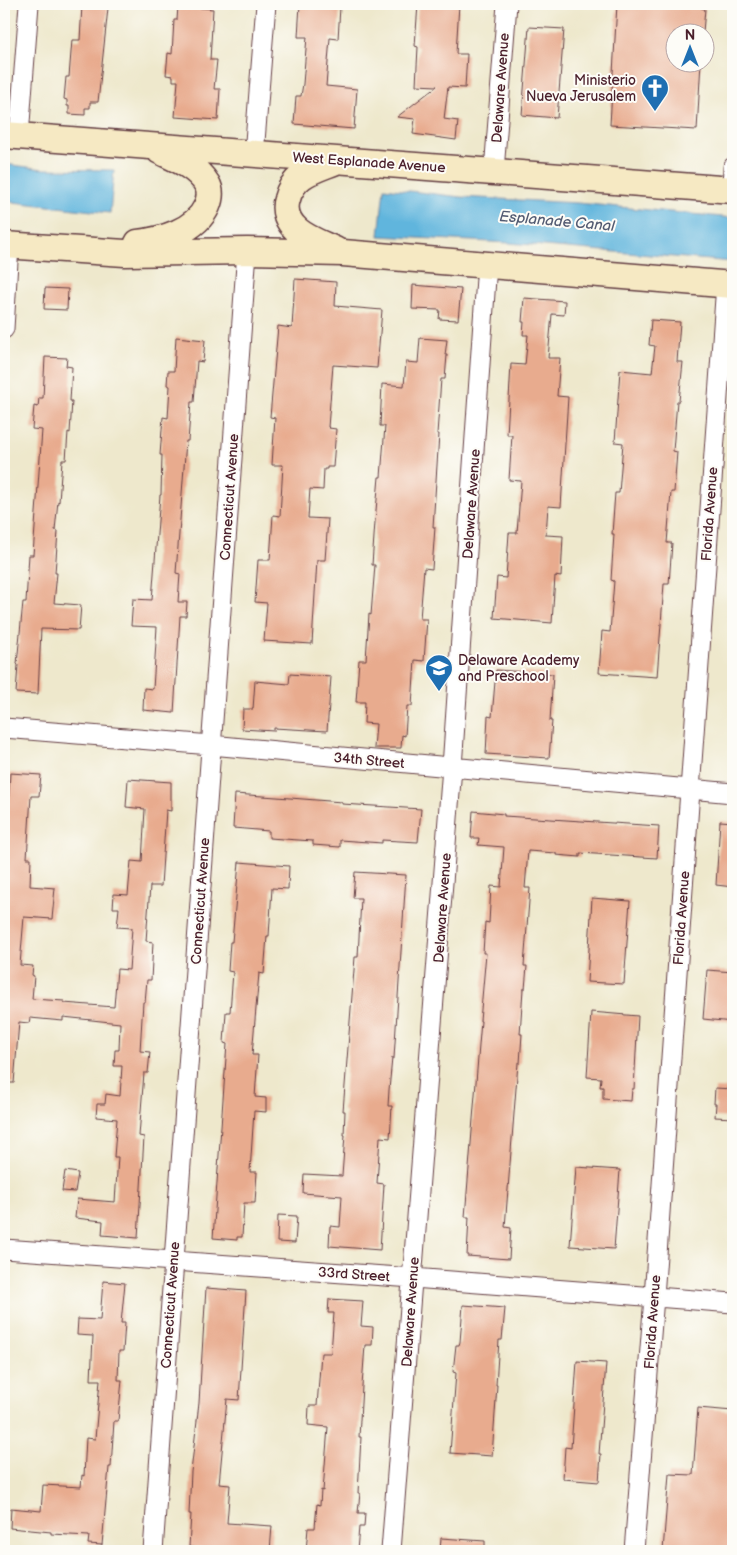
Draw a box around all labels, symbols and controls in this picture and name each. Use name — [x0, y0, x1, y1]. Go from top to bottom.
north arrow — [664, 22, 714, 72]
text: N — [685, 27, 695, 44]
street label: Delaware Avenue — [488, 32, 513, 144]
place label: Ministerio Nueva Jerusalem — [526, 72, 636, 105]
church icon: Ministerio Nueva Jerusalem — [640, 73, 670, 112]
street label: West Esplanade Avenue — [292, 149, 446, 176]
water label: Esplanade Canal — [498, 207, 616, 236]
street label: Connecticut Avenue — [217, 433, 242, 561]
street label: Delaware Avenue — [459, 448, 484, 560]
street label: Florida Avenue — [698, 466, 721, 562]
place label: Delaware Academy and Preschool — [458, 652, 580, 685]
school or university icon: Delaware Academy and Preschool — [424, 653, 454, 692]
street label: 34th Street — [333, 749, 406, 772]
street label: Connecticut Avenue — [188, 837, 213, 965]
street label: Delaware Avenue — [430, 852, 455, 964]
street label: Florida Avenue — [670, 870, 693, 966]
street label: Connecticut Avenue — [158, 1241, 183, 1369]
street label: Delaware Avenue — [398, 1256, 423, 1368]
street label: 33rd Street — [317, 1264, 391, 1286]
street label: Florida Avenue — [641, 1274, 664, 1370]

